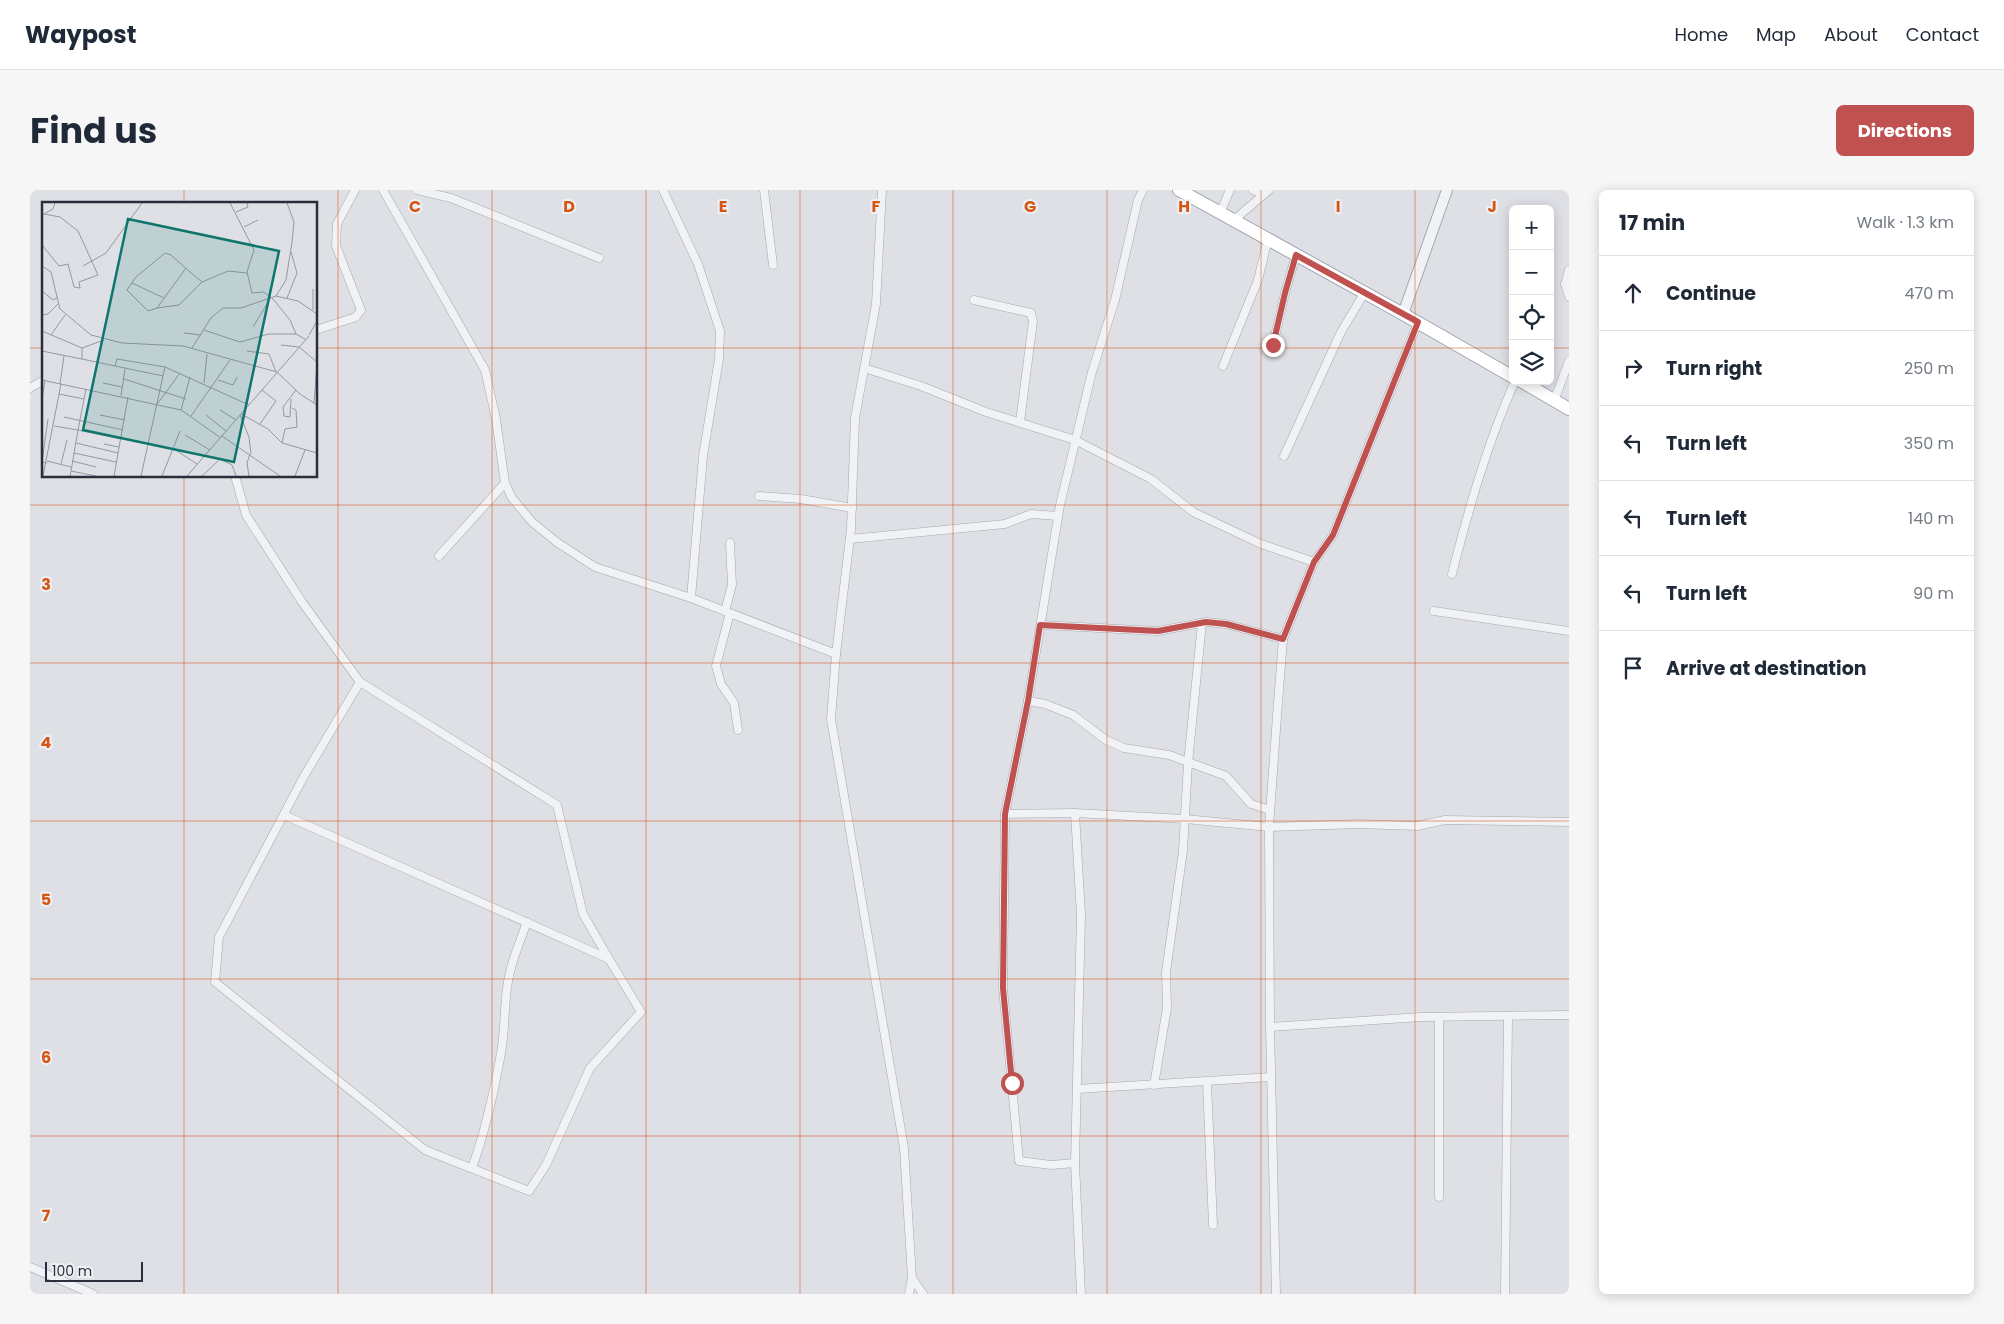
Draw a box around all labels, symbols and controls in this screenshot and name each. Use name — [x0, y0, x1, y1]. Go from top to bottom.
text: Waypost — [25, 18, 136, 51]
text: Home — [1674, 22, 1728, 47]
text: Map — [1756, 22, 1796, 47]
text: About — [1824, 22, 1878, 47]
text: Contact — [1906, 22, 1979, 47]
button: Directions — [1836, 105, 1974, 156]
text: Find us — [30, 106, 157, 155]
text: C — [409, 195, 421, 218]
text: D — [563, 195, 575, 218]
text: E — [719, 195, 727, 218]
text: F — [872, 195, 881, 218]
text: G — [1024, 195, 1036, 218]
text: H — [1178, 195, 1190, 218]
text: I — [1336, 195, 1340, 218]
text: J — [1487, 195, 1497, 218]
inset map — [42, 202, 318, 478]
map controls — [1509, 205, 1554, 385]
button: + — [1509, 205, 1554, 250]
text: 17 min — [1619, 208, 1685, 237]
text: Walk · 1.3 km — [1857, 211, 1954, 234]
button: − — [1509, 250, 1554, 295]
icon: ahead — [1619, 279, 1647, 307]
text: Continue — [1666, 280, 1756, 307]
text: 470 m — [1904, 282, 1954, 305]
button: locate — [1509, 295, 1554, 340]
route end — [1262, 334, 1285, 357]
button: layers — [1509, 340, 1554, 385]
icon: right — [1619, 354, 1647, 382]
text: Turn right — [1666, 355, 1762, 382]
text: 250 m — [1904, 357, 1954, 380]
icon: left — [1619, 429, 1647, 457]
text: Turn left — [1666, 430, 1747, 457]
text: 350 m — [1904, 432, 1954, 455]
icon: left — [1619, 504, 1647, 532]
text: Turn left — [1666, 505, 1747, 532]
text: 140 m — [1908, 507, 1954, 530]
text: 3 — [41, 573, 51, 596]
icon: left — [1619, 579, 1647, 607]
text: Turn left — [1666, 580, 1747, 607]
text: 90 m — [1913, 582, 1954, 605]
icon: arrive — [1619, 654, 1647, 682]
text: Arrive at destination — [1666, 655, 1867, 682]
text: 4 — [41, 731, 52, 754]
text: 5 — [41, 888, 51, 911]
text: 6 — [41, 1046, 51, 1069]
route start — [1001, 1072, 1024, 1095]
text: 7 — [42, 1204, 51, 1227]
scale bar — [45, 1259, 142, 1282]
text: 100 m — [52, 1261, 92, 1281]

